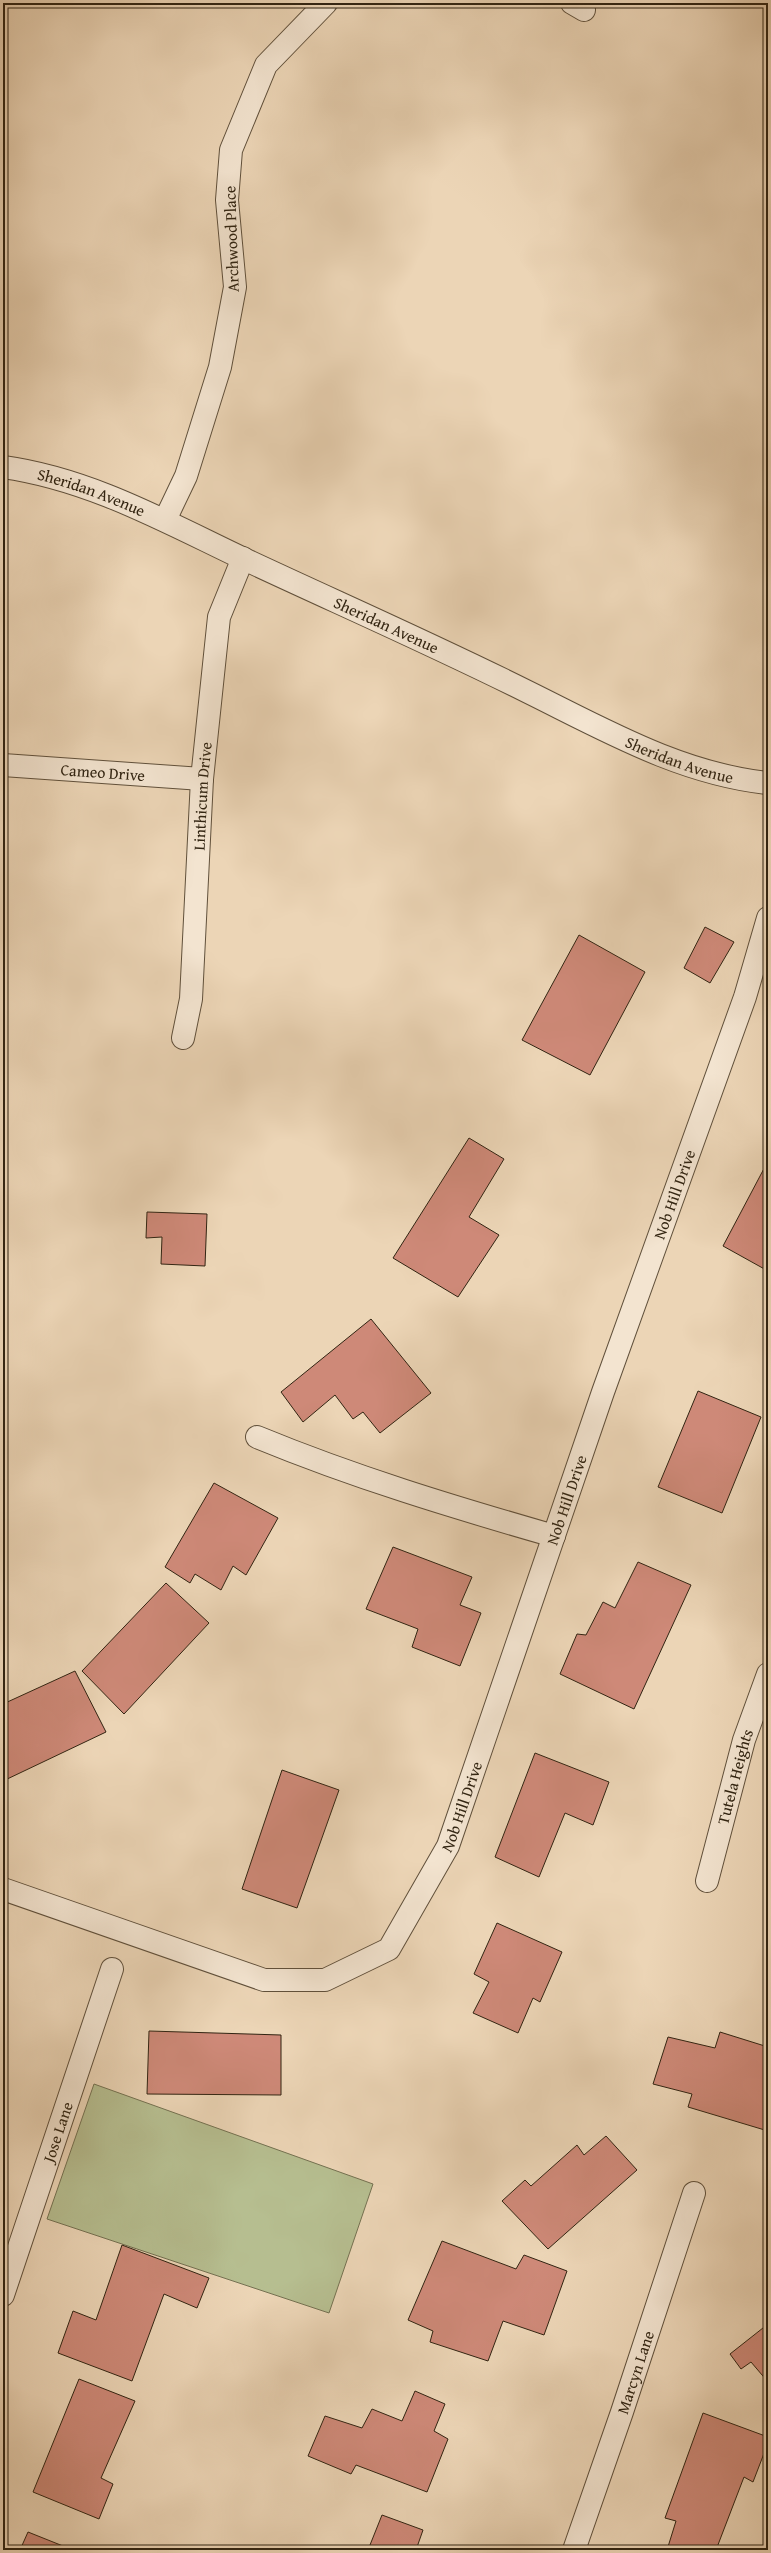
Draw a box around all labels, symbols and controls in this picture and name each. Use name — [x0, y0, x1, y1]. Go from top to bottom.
street label: Archwood Place — [217, 185, 245, 293]
street label: Sheridan Avenue — [35, 462, 149, 522]
street label: Sheridan Avenue — [330, 590, 443, 659]
street label: Sheridan Avenue — [621, 730, 736, 789]
street label: Linthicum Drive — [186, 741, 218, 851]
street label: Cameo Drive — [60, 757, 146, 787]
street label: Nob Hill Drive — [647, 1146, 701, 1243]
street label: Nob Hill Drive — [540, 1451, 593, 1548]
street label: Tutela Heights — [710, 1725, 759, 1827]
street label: Nob Hill Drive — [435, 1758, 488, 1857]
street label: Jose Lane — [36, 2098, 79, 2167]
street label: Marcyn Lane — [610, 2327, 660, 2417]

